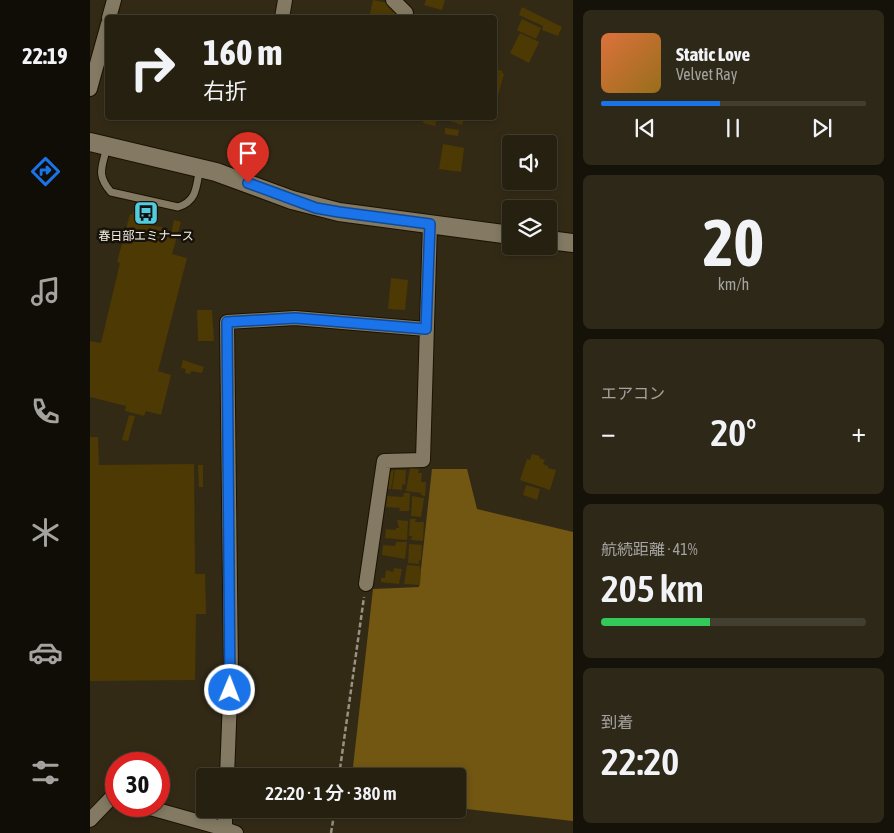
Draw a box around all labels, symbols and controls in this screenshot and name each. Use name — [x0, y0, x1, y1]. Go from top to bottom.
text: 160 m — [203, 32, 282, 72]
icon: right — [120, 35, 185, 100]
text: 22:19 — [22, 43, 68, 69]
text: Static Love — [676, 43, 750, 65]
text: Velvet Ray — [676, 65, 737, 83]
text: 右折 — [203, 78, 247, 104]
icon: previous — [631, 114, 659, 142]
icon: pause — [719, 114, 747, 142]
icon: next — [808, 114, 836, 142]
pin — [227, 132, 269, 183]
map controls — [502, 135, 557, 255]
button: sound — [502, 135, 557, 190]
icon: arrive — [234, 139, 262, 167]
icon: directions — [28, 154, 63, 189]
bus stop icon: 春日部エミナース — [133, 200, 159, 226]
button: layers — [502, 200, 557, 255]
text: 20 — [703, 205, 764, 280]
place label: 春日部エミナース — [98, 229, 194, 243]
icon: music — [28, 274, 63, 309]
text: km/h — [718, 275, 749, 293]
text: エアコン — [601, 384, 665, 402]
icon: phone — [28, 394, 63, 429]
text: 20° — [710, 411, 757, 454]
text: − — [601, 416, 616, 448]
text: + — [851, 416, 866, 448]
icon: climate — [28, 515, 63, 550]
text: 航続距離 · 41% — [601, 540, 698, 558]
text: 205 km — [601, 567, 704, 610]
icon: car — [28, 635, 63, 670]
position arrow — [203, 663, 255, 715]
text: 到着 — [601, 713, 633, 731]
text: 22:20 — [601, 740, 679, 783]
speed limit sign: 30 — [105, 752, 170, 817]
icon: filters — [28, 755, 63, 790]
text: 22:20 · 1 分 · 380 m — [265, 782, 397, 804]

